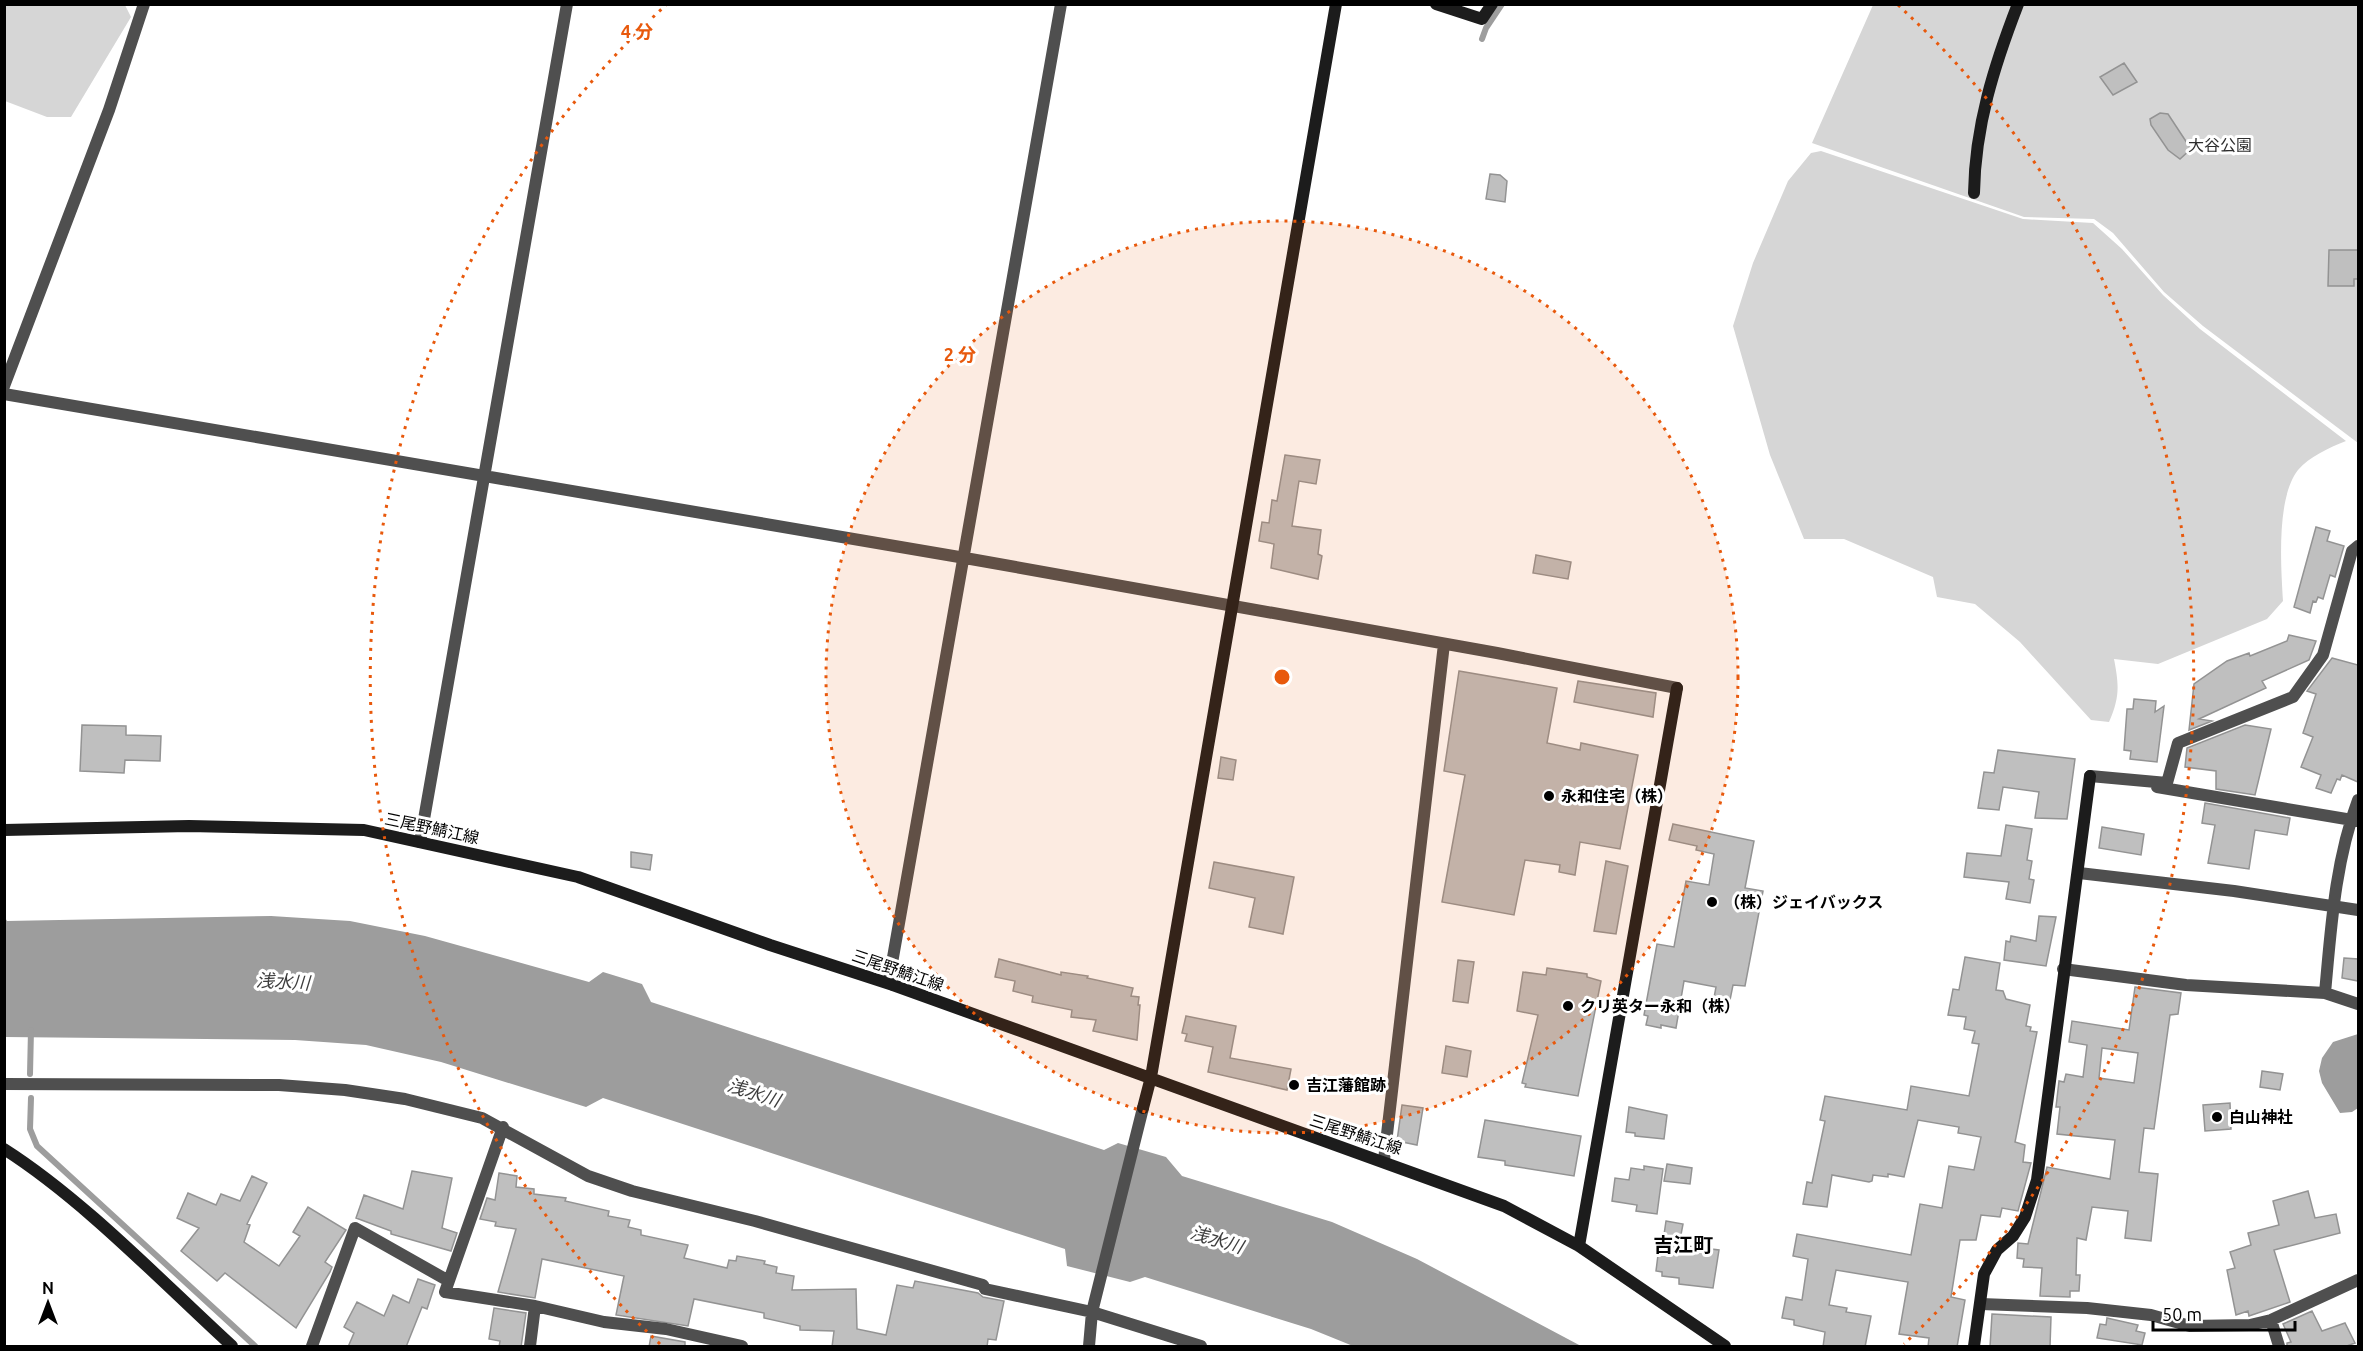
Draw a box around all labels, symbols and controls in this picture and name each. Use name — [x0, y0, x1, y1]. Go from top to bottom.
text: 4 分 — [621, 21, 653, 41]
park label: 大谷公園 — [2188, 136, 2252, 154]
text: 2 分 — [944, 344, 976, 364]
centre of rings — [1272, 667, 1292, 687]
place label: 永和住宅（株） — [1561, 787, 1673, 805]
marker: 永和住宅（株） — [1542, 789, 1556, 803]
street label: 三尾野鯖江線 — [383, 809, 481, 847]
place label: （株）ジェイバックス — [1724, 893, 1883, 911]
marker: （株）ジェイバックス — [1705, 895, 1719, 909]
street label: 三尾野鯖江線 — [850, 946, 946, 994]
water label: 浅水川 — [256, 970, 312, 993]
place label: クリ英ター永和（株） — [1580, 997, 1740, 1015]
marker: クリ英ター永和（株） — [1561, 999, 1575, 1013]
water label: 浅水川 — [725, 1074, 785, 1110]
place label: 吉江藩館跡 — [1306, 1076, 1386, 1094]
marker: 吉江藩館跡 — [1287, 1078, 1301, 1092]
place label: 白山神社 — [2229, 1108, 2293, 1126]
marker: 白山神社 — [2210, 1110, 2224, 1124]
street label: 三尾野鯖江線 — [1308, 1111, 1404, 1157]
water label: 浅水川 — [1188, 1222, 1248, 1257]
district label: 吉江町 — [1653, 1233, 1713, 1256]
north arrow — [18, 1273, 78, 1333]
text: N — [42, 1279, 54, 1297]
scale bar — [2153, 1294, 2296, 1332]
text: 50 m — [2162, 1304, 2202, 1324]

